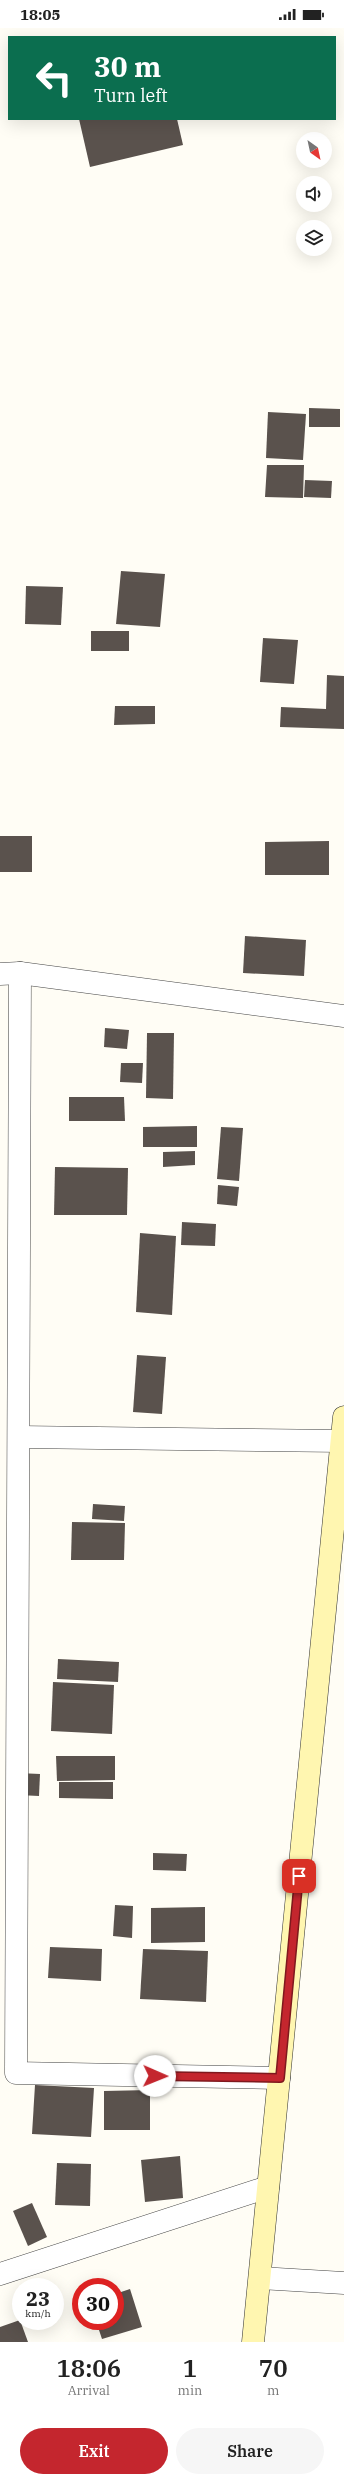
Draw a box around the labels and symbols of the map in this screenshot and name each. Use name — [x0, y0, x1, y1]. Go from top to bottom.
north arrow — [296, 132, 332, 168]
pin — [282, 1859, 316, 1893]
position arrow — [134, 2055, 176, 2097]
speed limit sign: 30 — [72, 2278, 124, 2330]

